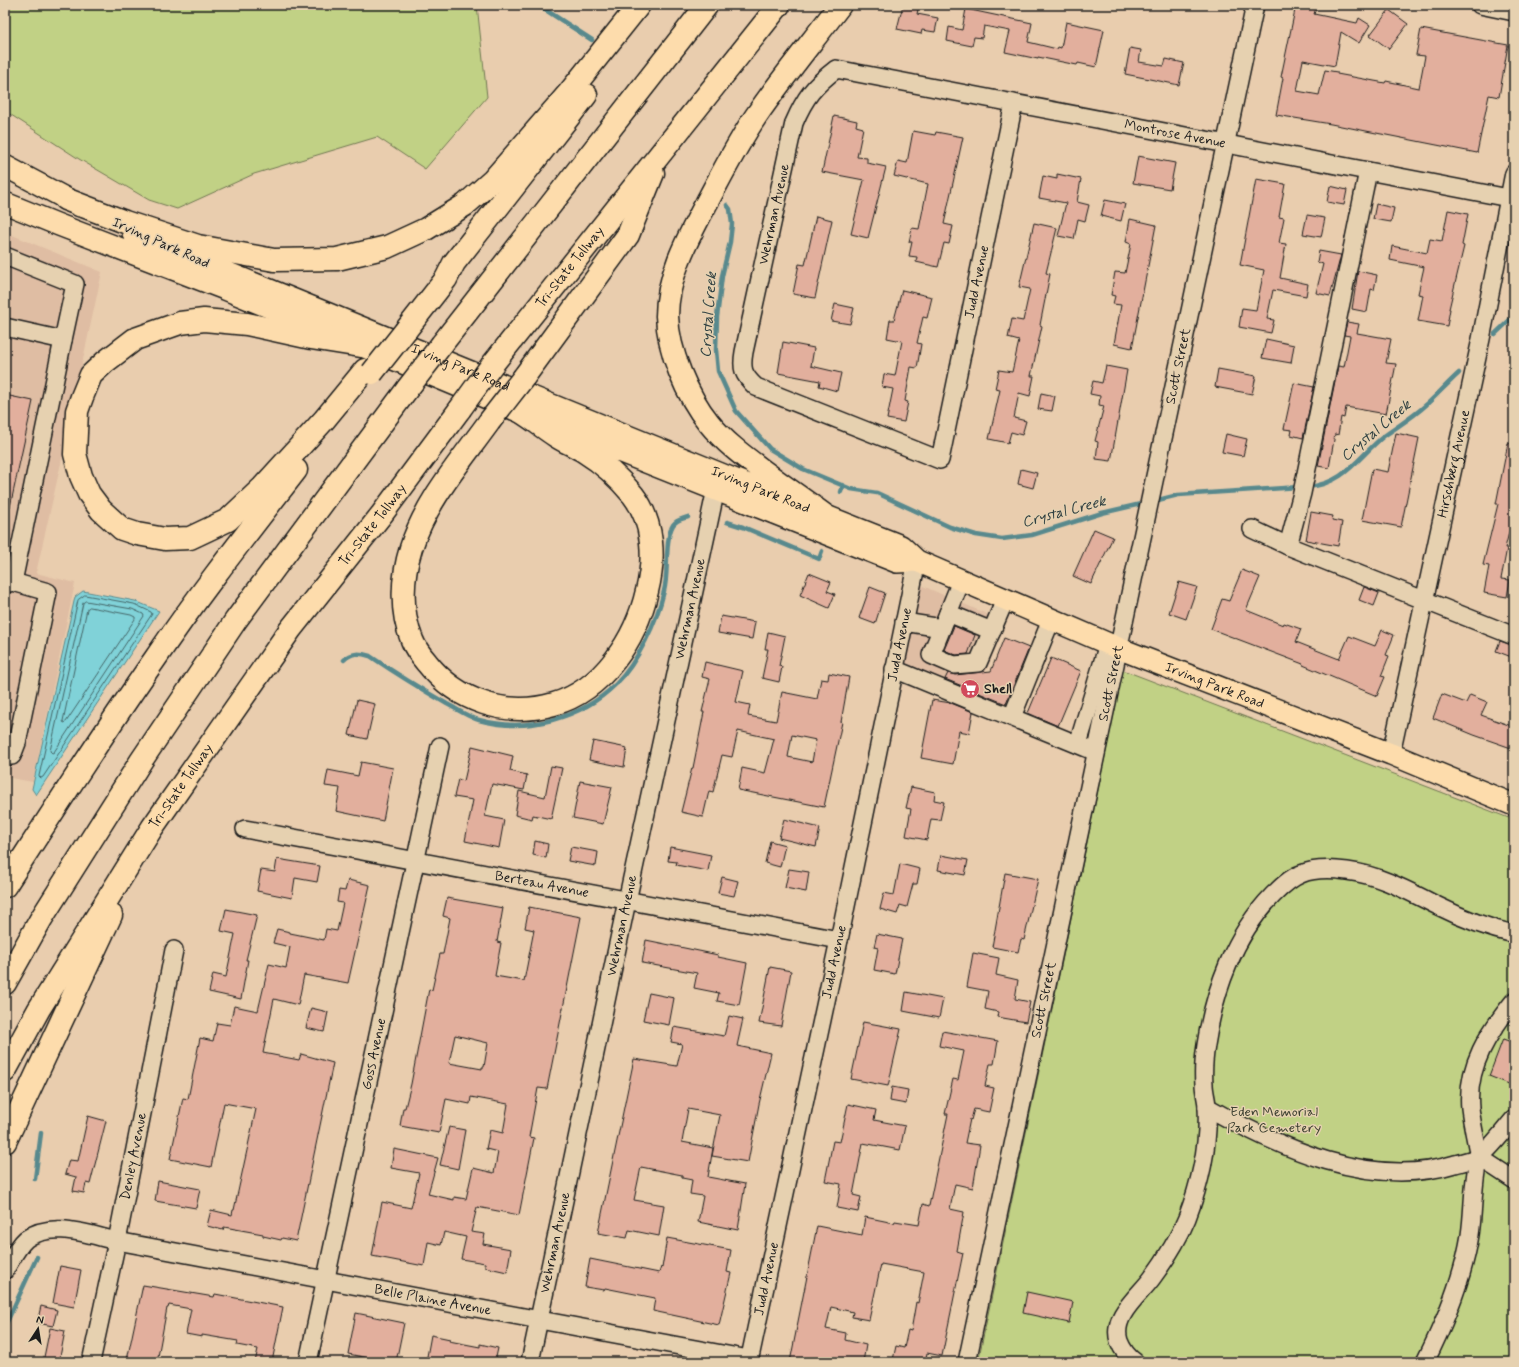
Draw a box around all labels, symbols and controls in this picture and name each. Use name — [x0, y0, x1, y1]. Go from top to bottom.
street label: Montrose Avenue — [1123, 115, 1227, 153]
street label: Wehrman Avenue — [754, 162, 794, 266]
street label: Irving Park Road — [109, 213, 213, 273]
street label: Tri-State Tollway — [532, 223, 608, 312]
street label: Judd Avenue — [960, 244, 994, 320]
water label: Crystal Creek — [696, 270, 722, 359]
street label: Scott Street — [1161, 326, 1195, 406]
street label: Irving Park Road — [408, 340, 512, 396]
water label: Crystal Creek — [1337, 395, 1416, 466]
street label: Hirschberg Avenue — [1433, 408, 1474, 520]
street label: Irving Park Road — [708, 462, 813, 518]
street label: Tri-State Tollway — [335, 480, 410, 570]
water label: Crystal Creek — [1020, 491, 1109, 533]
street label: Wehrman Avenue — [670, 556, 710, 661]
street label: Judd Avenue — [883, 606, 916, 683]
street label: Scott Street — [1094, 643, 1128, 723]
street label: Irving Park Road — [1162, 658, 1267, 713]
supermarket icon: Shell — [959, 678, 981, 700]
place label: Shell — [984, 680, 1012, 698]
street label: Tri-State Tollway — [145, 740, 217, 832]
street label: Berteau Avenue — [493, 867, 590, 902]
street label: Wehrman Avenue — [602, 873, 641, 978]
street label: Judd Avenue — [818, 924, 851, 1000]
street label: Scott Street — [1027, 960, 1061, 1040]
street label: Goss Avenue — [358, 1016, 390, 1092]
park label: Eden Memorial Park Cemetery — [1227, 1103, 1321, 1137]
street label: Denley Avenue — [116, 1111, 151, 1202]
street label: Wehrman Avenue — [536, 1190, 575, 1295]
street label: Judd Avenue — [750, 1240, 783, 1317]
street label: Belle Plaine Avenue — [373, 1280, 493, 1320]
north arrow — [18, 1309, 58, 1349]
text: N — [35, 1313, 45, 1328]

